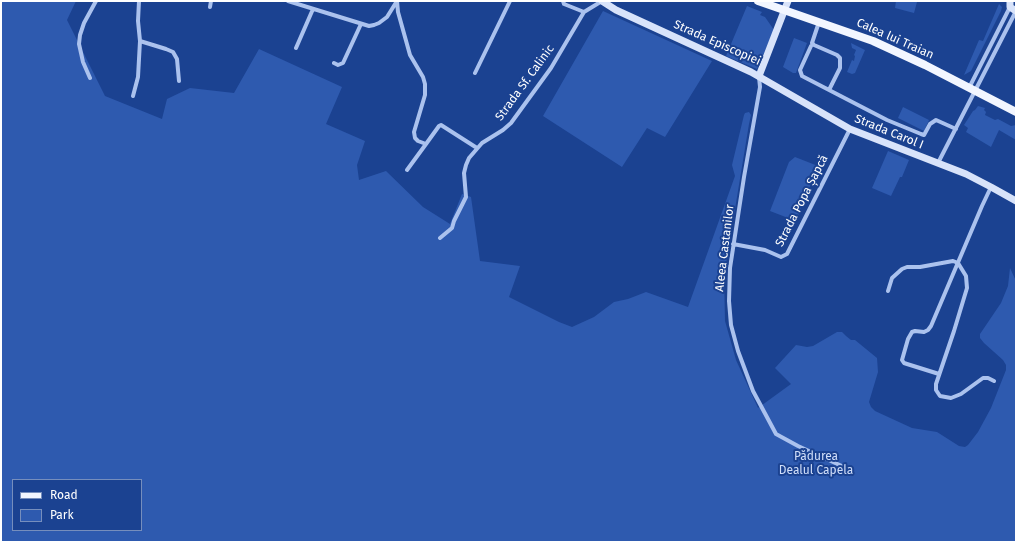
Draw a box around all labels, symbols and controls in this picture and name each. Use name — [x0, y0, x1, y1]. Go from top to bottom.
street label: Calea lui Traian — [854, 16, 936, 62]
street label: Strada Episcopiei — [671, 17, 763, 69]
street label: Strada Sf. Calinic — [493, 42, 557, 124]
street label: Strada Carol I — [852, 112, 926, 152]
street label: Strada Popa Șapcă — [773, 153, 831, 249]
street label: Aleea Castanilor — [712, 204, 738, 292]
park label: Pădurea Dealul Capela — [779, 450, 853, 478]
legend — [12, 479, 142, 531]
text: Road — [50, 488, 78, 502]
text: Park — [50, 508, 74, 522]

